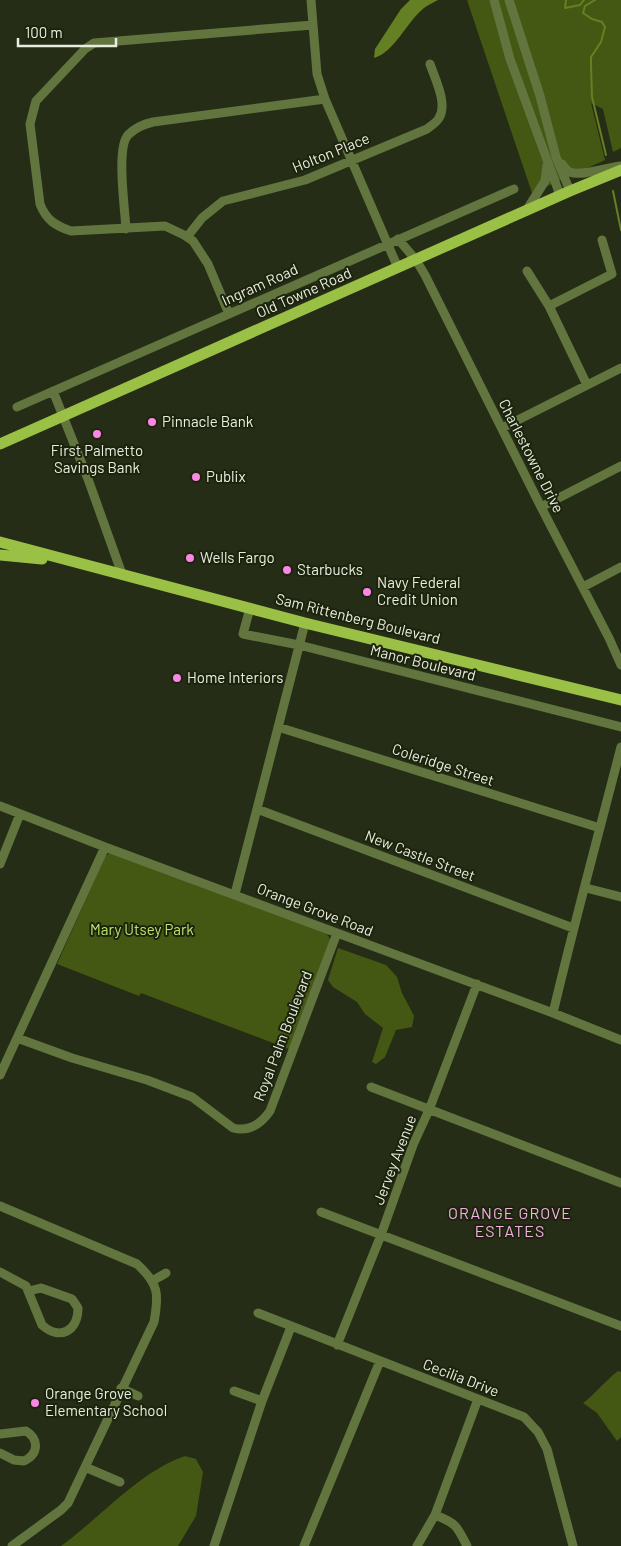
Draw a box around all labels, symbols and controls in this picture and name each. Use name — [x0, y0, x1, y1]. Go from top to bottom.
scale bar — [18, 15, 115, 47]
text: 100 m — [25, 23, 63, 41]
street label: Holton Place — [289, 128, 372, 176]
street label: Ingram Road — [219, 259, 301, 309]
street label: Old Towne Road — [253, 263, 354, 321]
street label: Charlestowne Drive — [495, 396, 568, 515]
place label: Pinnacle Bank — [162, 412, 254, 430]
marker: Pinnacle Bank — [146, 416, 158, 428]
marker: First Palmetto Savings Bank — [91, 428, 103, 440]
place label: First Palmetto Savings Bank — [51, 441, 143, 476]
place label: Publix — [206, 467, 246, 485]
marker: Publix — [190, 471, 202, 483]
place label: Wells Fargo — [200, 548, 275, 566]
marker: Wells Fargo — [184, 552, 196, 564]
place label: Starbucks — [297, 560, 363, 578]
marker: Starbucks — [281, 564, 293, 576]
place label: Navy Federal Credit Union — [377, 573, 460, 608]
marker: Navy Federal Credit Union — [361, 586, 373, 598]
street label: Sam Rittenberg Boulevard — [274, 589, 442, 647]
street label: Manor Boulevard — [369, 640, 478, 684]
place label: Home Interiors — [187, 668, 284, 686]
marker: Home Interiors — [171, 672, 183, 684]
street label: Coleridge Street — [390, 739, 497, 789]
street label: New Castle Street — [363, 826, 478, 884]
street label: Orange Grove Road — [255, 879, 376, 940]
park label: Mary Utsey Park — [90, 920, 194, 938]
street label: Royal Palm Boulevard — [249, 968, 315, 1103]
street label: Jervey Avenue — [369, 1112, 419, 1207]
district label: ORANGE GROVE ESTATES — [448, 1203, 572, 1240]
street label: Cecilia Drive — [421, 1354, 502, 1400]
place label: Orange Grove Elementary School — [45, 1384, 167, 1419]
marker: Orange Grove Elementary School — [29, 1397, 41, 1409]

